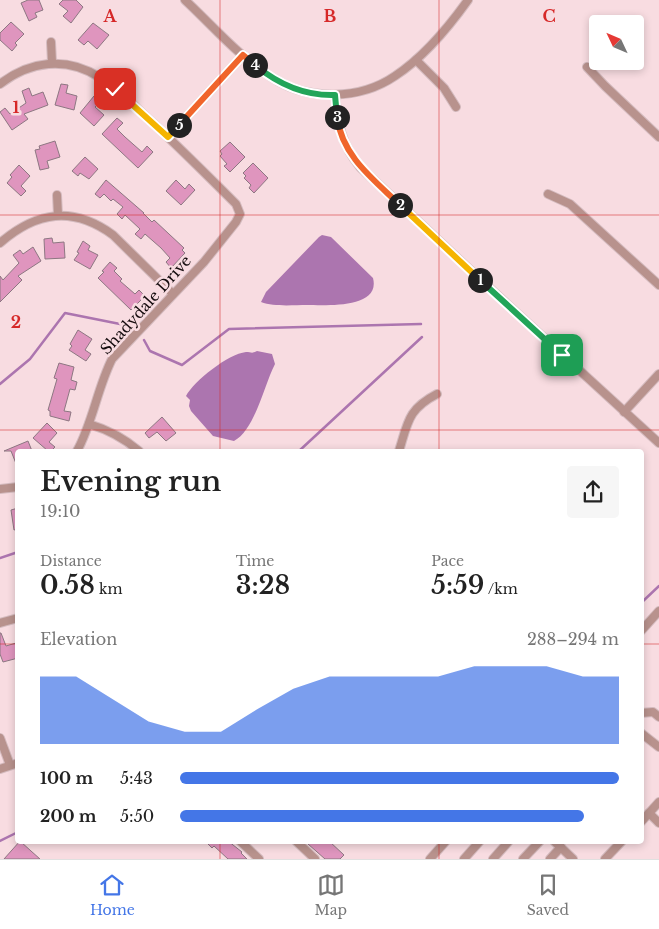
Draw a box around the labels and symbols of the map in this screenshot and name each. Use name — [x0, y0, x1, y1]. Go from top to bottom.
text: A — [103, 6, 118, 26]
text: B — [324, 6, 337, 26]
text: C — [542, 6, 556, 26]
north arrow — [589, 15, 644, 70]
pin: 4 — [242, 52, 268, 78]
pin — [94, 68, 136, 110]
text: 1 — [13, 97, 20, 117]
pin: 3 — [324, 104, 350, 130]
pin: 5 — [166, 112, 192, 138]
pin: 2 — [388, 192, 412, 218]
street label: Shadydale Drive — [96, 251, 195, 358]
pin: 1 — [468, 268, 492, 292]
text: 2 — [11, 312, 21, 332]
pin — [541, 334, 583, 376]

